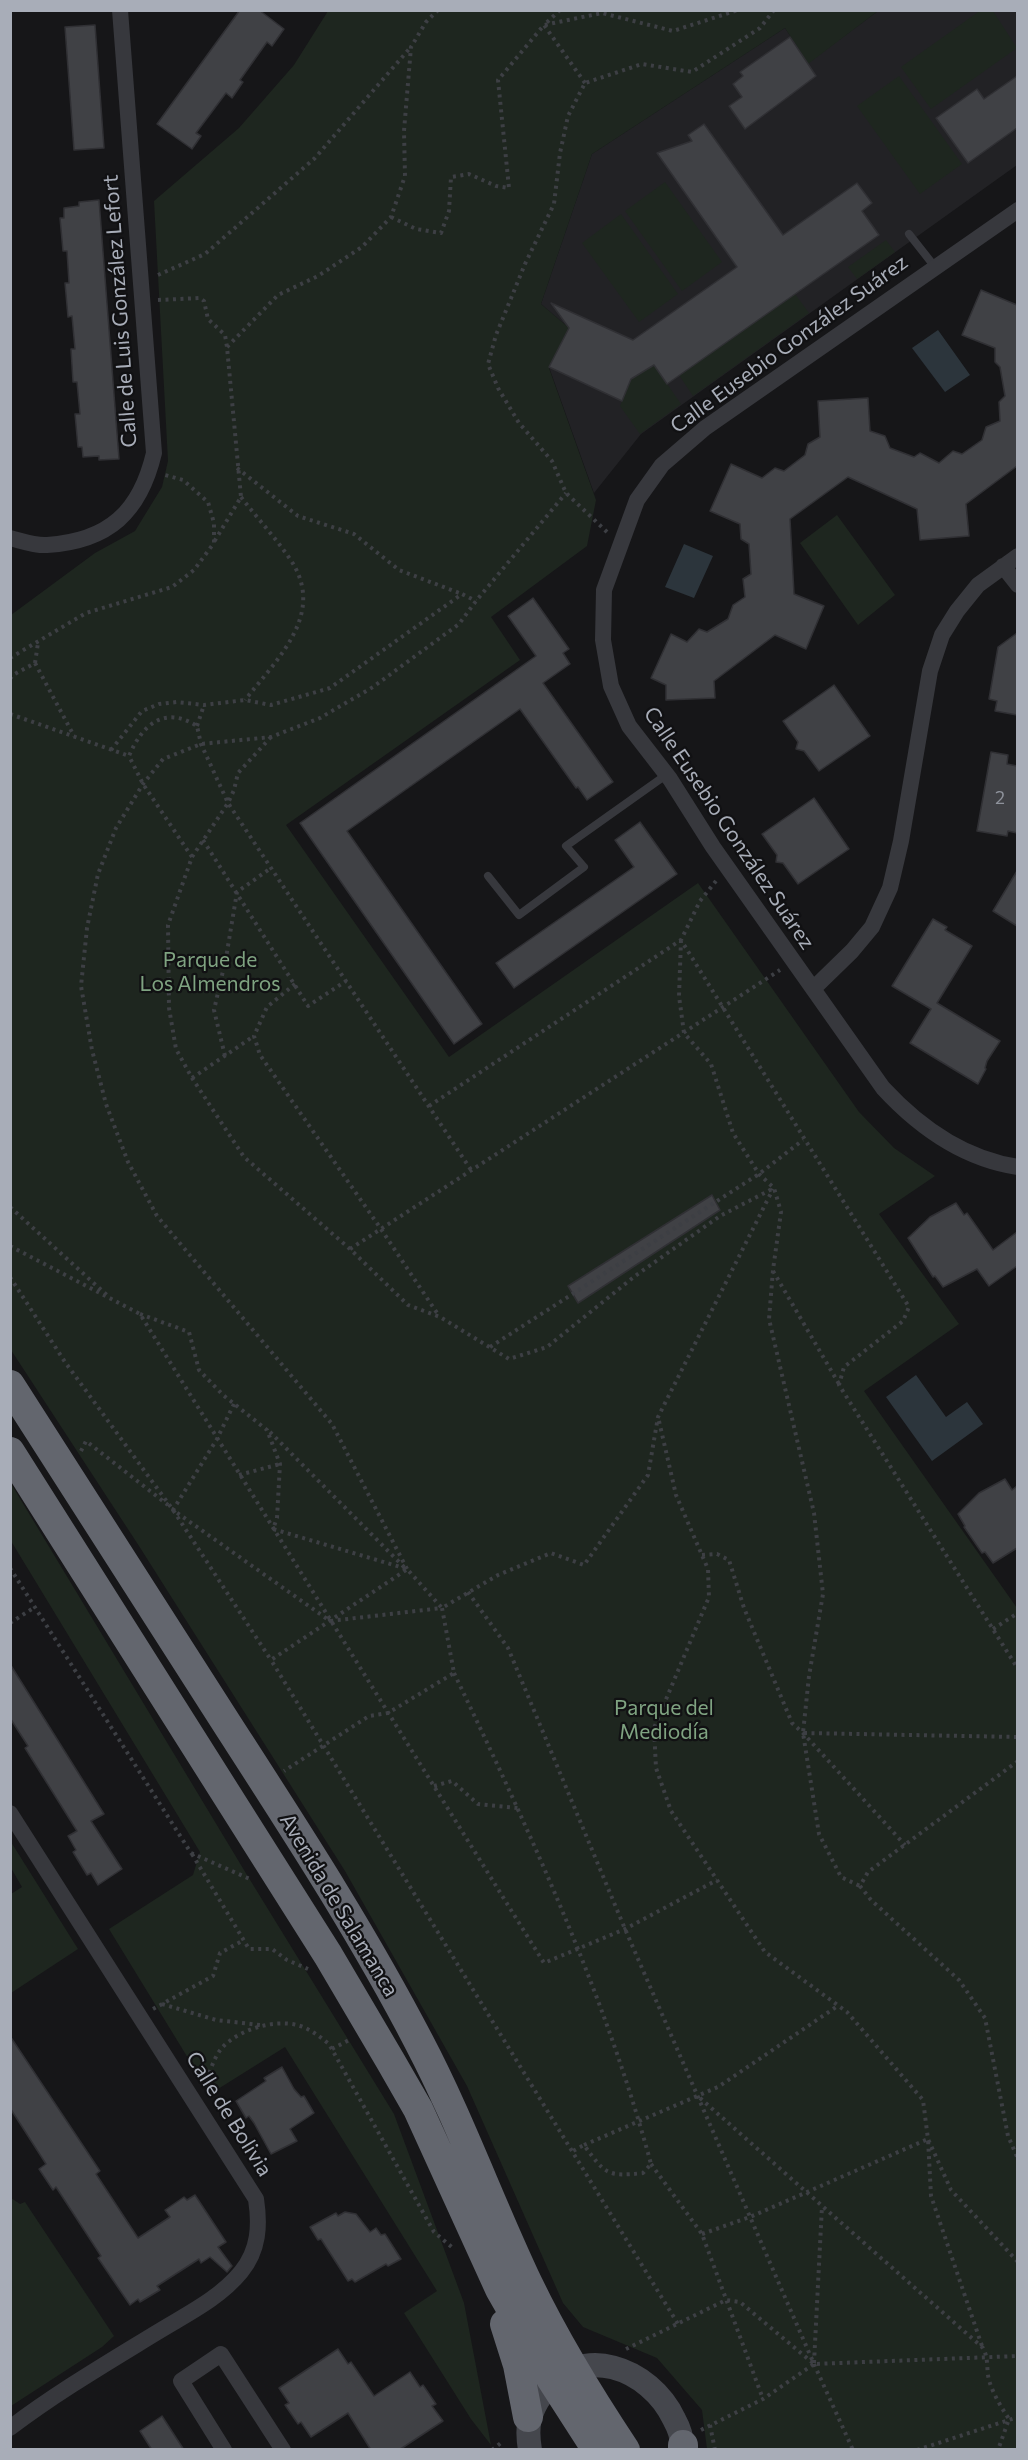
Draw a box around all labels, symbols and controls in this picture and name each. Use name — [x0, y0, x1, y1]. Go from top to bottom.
street label: Calle de Luis González Lefort — [98, 174, 142, 448]
street label: Calle Eusebio González Suárez — [666, 249, 912, 439]
street label: Calle Eusebio González Suárez — [638, 702, 820, 954]
house number: 2 — [995, 787, 1005, 809]
park label: Parque de Los Almendros — [139, 947, 281, 997]
park label: Parque del Mediodía — [614, 1695, 714, 1745]
street label: Avenida de Salamanca — [274, 1809, 404, 2001]
street label: Calle de Bolivia — [181, 2047, 277, 2181]

